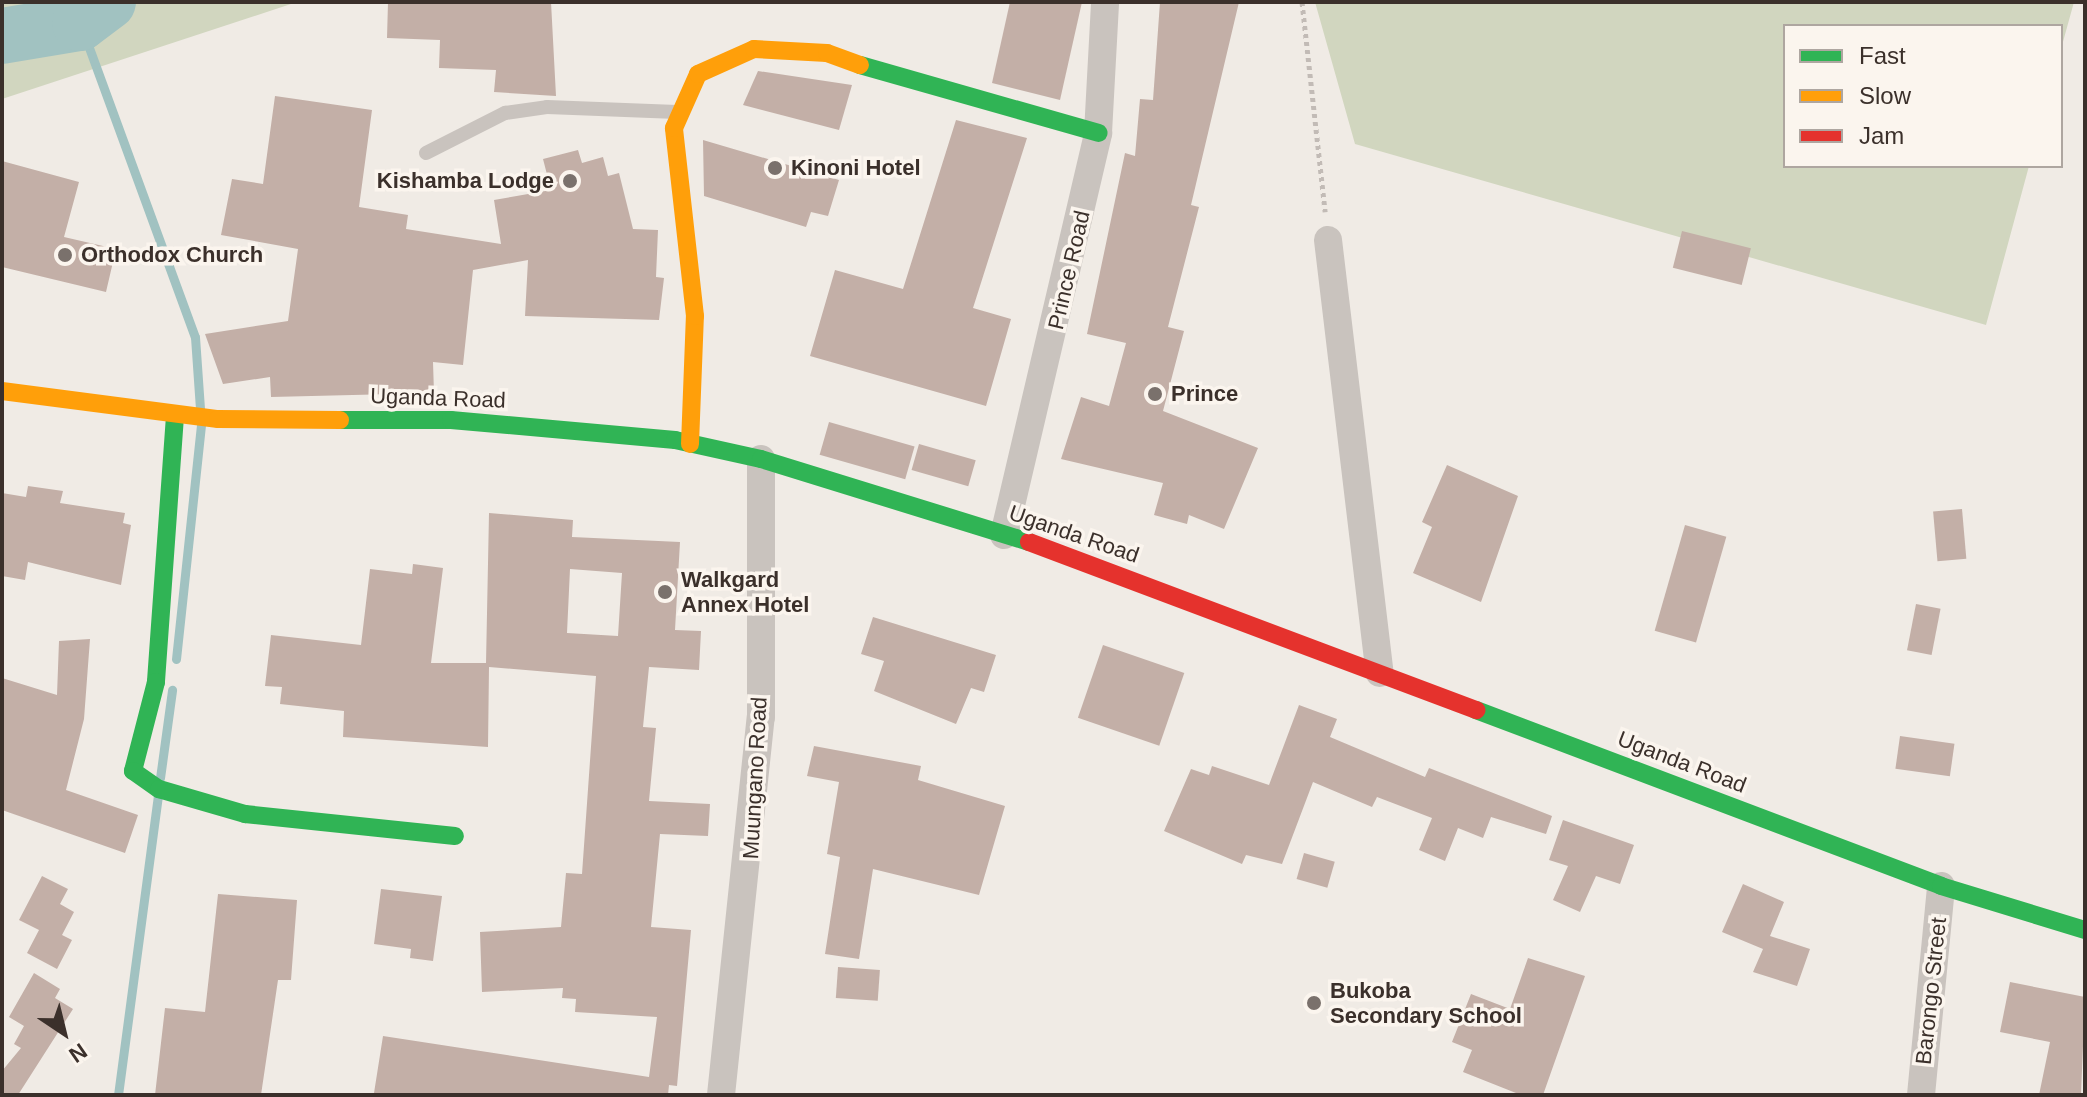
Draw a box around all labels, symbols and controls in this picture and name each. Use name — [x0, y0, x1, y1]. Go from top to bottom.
legend — [1783, 24, 2063, 168]
text: Fast — [1859, 42, 1906, 69]
text: Slow — [1859, 82, 1911, 109]
text: Jam — [1859, 122, 1904, 149]
place label: Kinoni Hotel — [791, 155, 921, 181]
marker: Kinoni Hotel — [766, 159, 784, 177]
place label: Kishamba Lodge — [377, 168, 554, 194]
marker: Kishamba Lodge — [561, 172, 579, 190]
street label: Prince Road — [1043, 208, 1095, 332]
place label: Orthodox Church — [81, 242, 263, 268]
marker: Orthodox Church — [56, 246, 74, 264]
place label: Prince — [1171, 381, 1238, 407]
street label: Uganda Road — [370, 382, 506, 414]
marker: Prince — [1146, 385, 1164, 403]
street label: Uganda Road — [1006, 499, 1142, 569]
place label: Walkgard Annex Hotel — [681, 566, 809, 618]
marker: Walkgard Annex Hotel — [656, 583, 674, 601]
street label: Muungano Road — [738, 696, 772, 860]
street label: Uganda Road — [1614, 725, 1750, 799]
street label: Barongo Street — [1910, 916, 1952, 1066]
place label: Bukoba Secondary School — [1330, 977, 1522, 1028]
north arrow — [24, 993, 104, 1073]
marker: Bukoba Secondary School — [1305, 994, 1323, 1012]
text: N — [64, 1038, 92, 1068]

